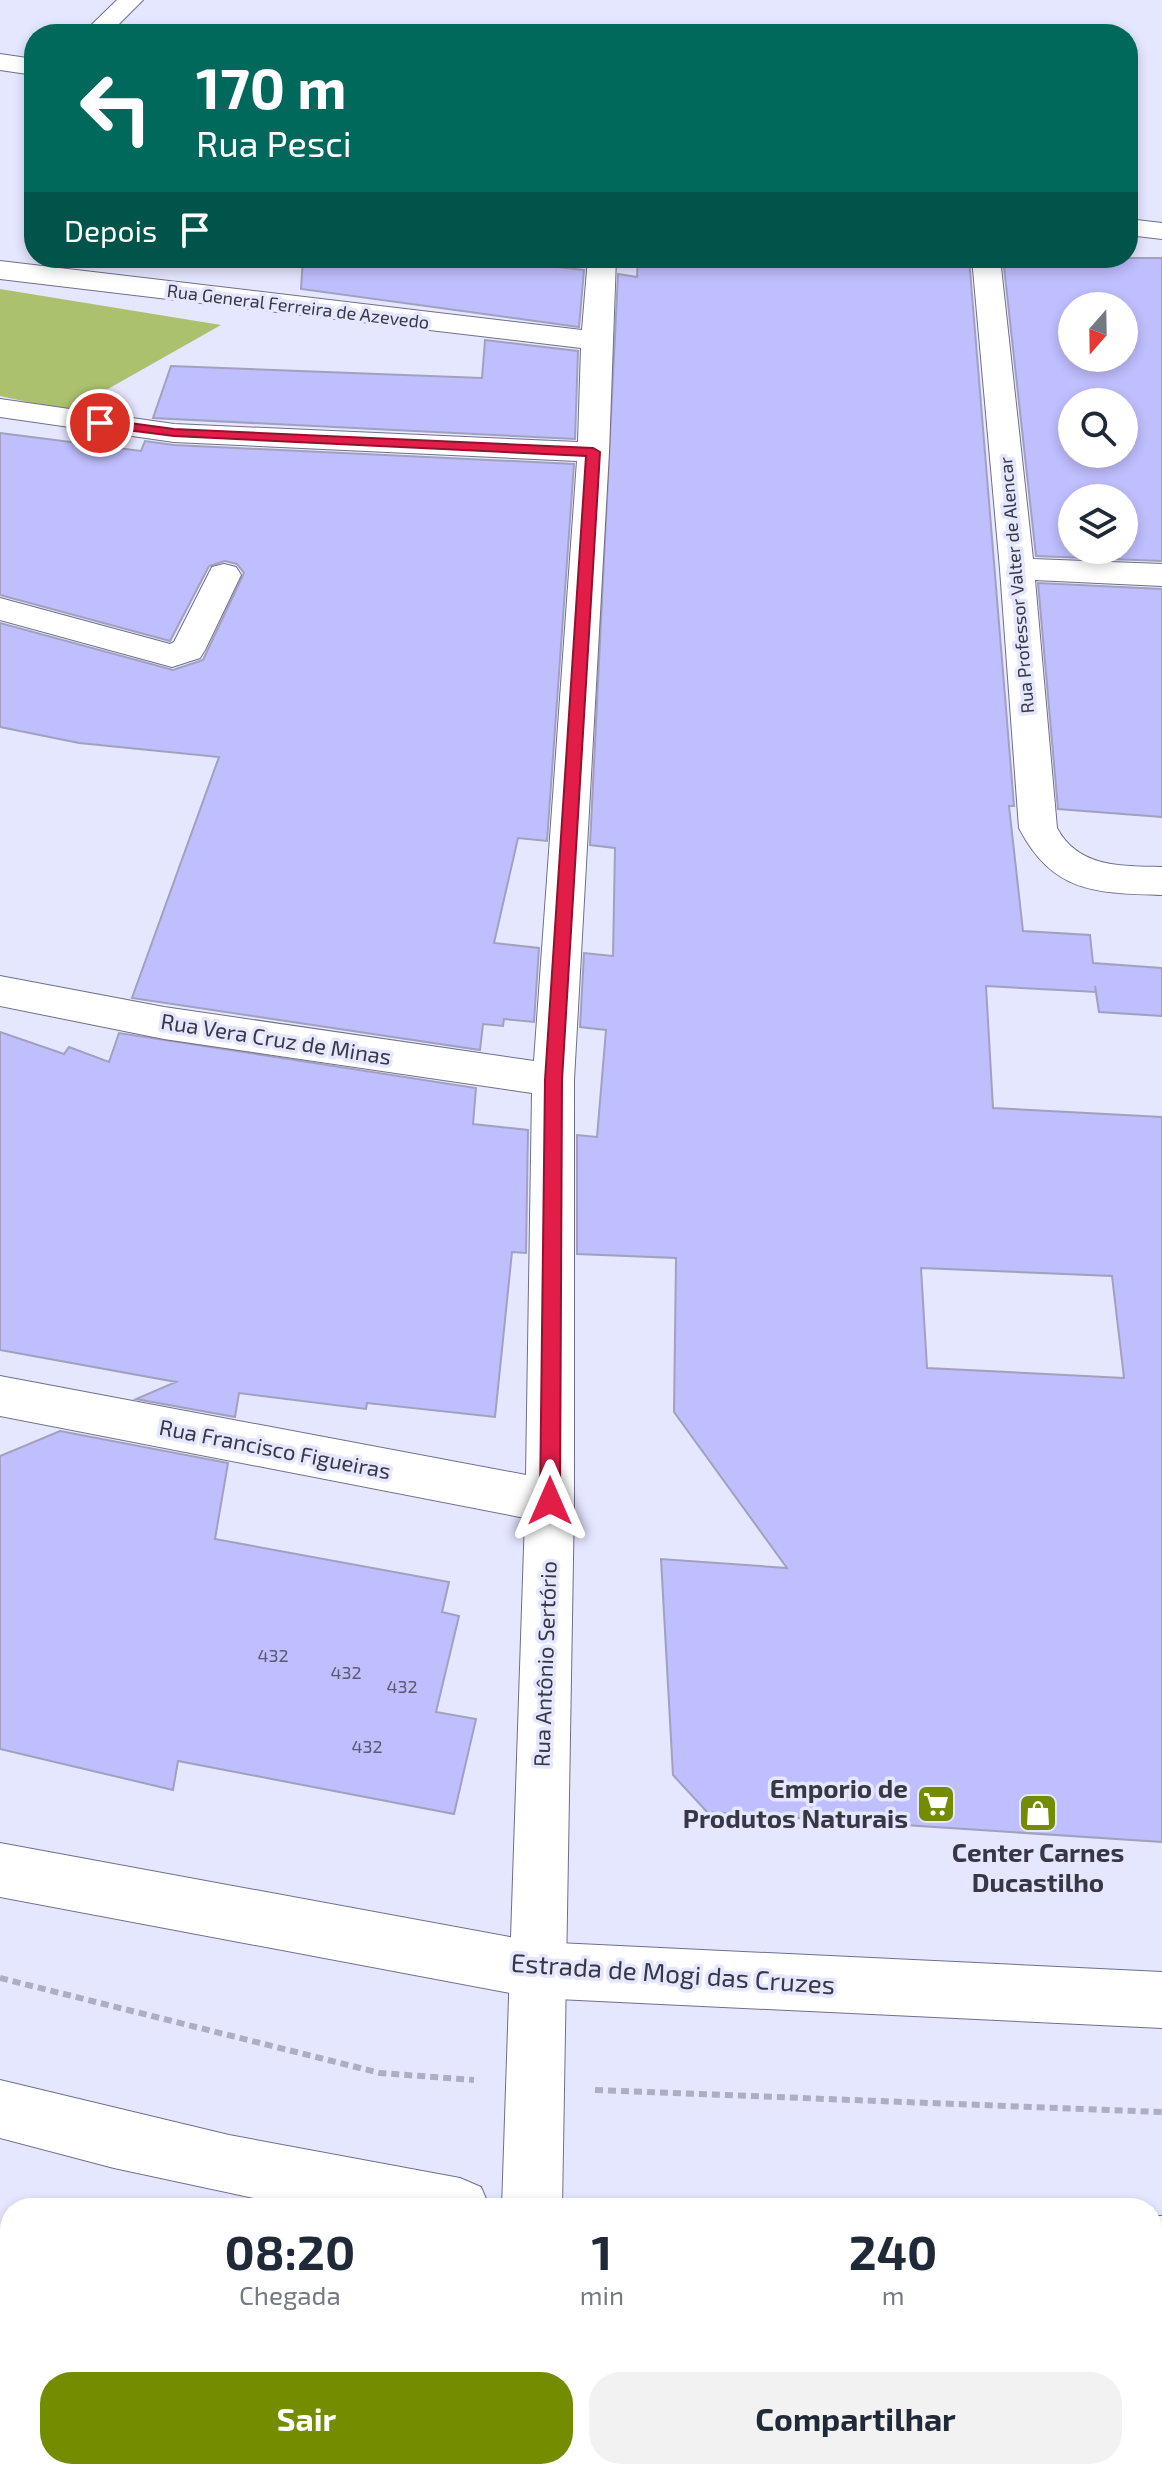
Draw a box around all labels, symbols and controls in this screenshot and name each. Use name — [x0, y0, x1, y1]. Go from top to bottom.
text: 170 m — [196, 53, 347, 120]
icon: left — [64, 56, 168, 160]
text: Rua Pesci — [196, 121, 352, 164]
icon: arrive — [173, 208, 217, 252]
text: Depois — [64, 212, 157, 248]
street label: Rua General Ferreira de Azevedo — [166, 279, 431, 333]
north arrow — [1058, 292, 1138, 372]
map controls — [1058, 292, 1138, 564]
button: search — [1058, 388, 1138, 468]
pin — [66, 389, 134, 457]
icon: arrive — [78, 401, 122, 445]
street label: Rua Professor Valter de Alencar — [994, 456, 1038, 714]
button: layers — [1058, 484, 1138, 564]
street label: Rua Vera Cruz de Minas — [159, 1007, 393, 1069]
street label: Rua Francisco Figueiras — [157, 1413, 393, 1483]
position arrow — [508, 1459, 592, 1543]
street label: Rua Antônio Sertório — [527, 1560, 561, 1767]
house number: 432 — [257, 1644, 289, 1666]
house number: 432 — [330, 1661, 362, 1683]
house number: 432 — [386, 1675, 418, 1697]
house number: 432 — [351, 1735, 383, 1757]
place label: Emporio de Produtos Naturais — [683, 1772, 908, 1833]
supermarket icon: Emporio de Produtos Naturais — [915, 1783, 957, 1825]
shop icon: Center Carnes Ducastilho — [1017, 1792, 1059, 1834]
place label: Center Carnes Ducastilho — [952, 1836, 1124, 1897]
street label: Estrada de Mogi das Cruzes — [510, 1946, 836, 1999]
text: 08:20 — [225, 2222, 355, 2280]
text: 1 — [592, 2222, 612, 2280]
text: 240 — [849, 2222, 937, 2280]
text: Chegada — [239, 2279, 341, 2310]
text: min — [580, 2279, 624, 2310]
text: m — [882, 2279, 904, 2310]
button: Sair — [40, 2372, 573, 2464]
button: Compartilhar — [589, 2372, 1122, 2464]

